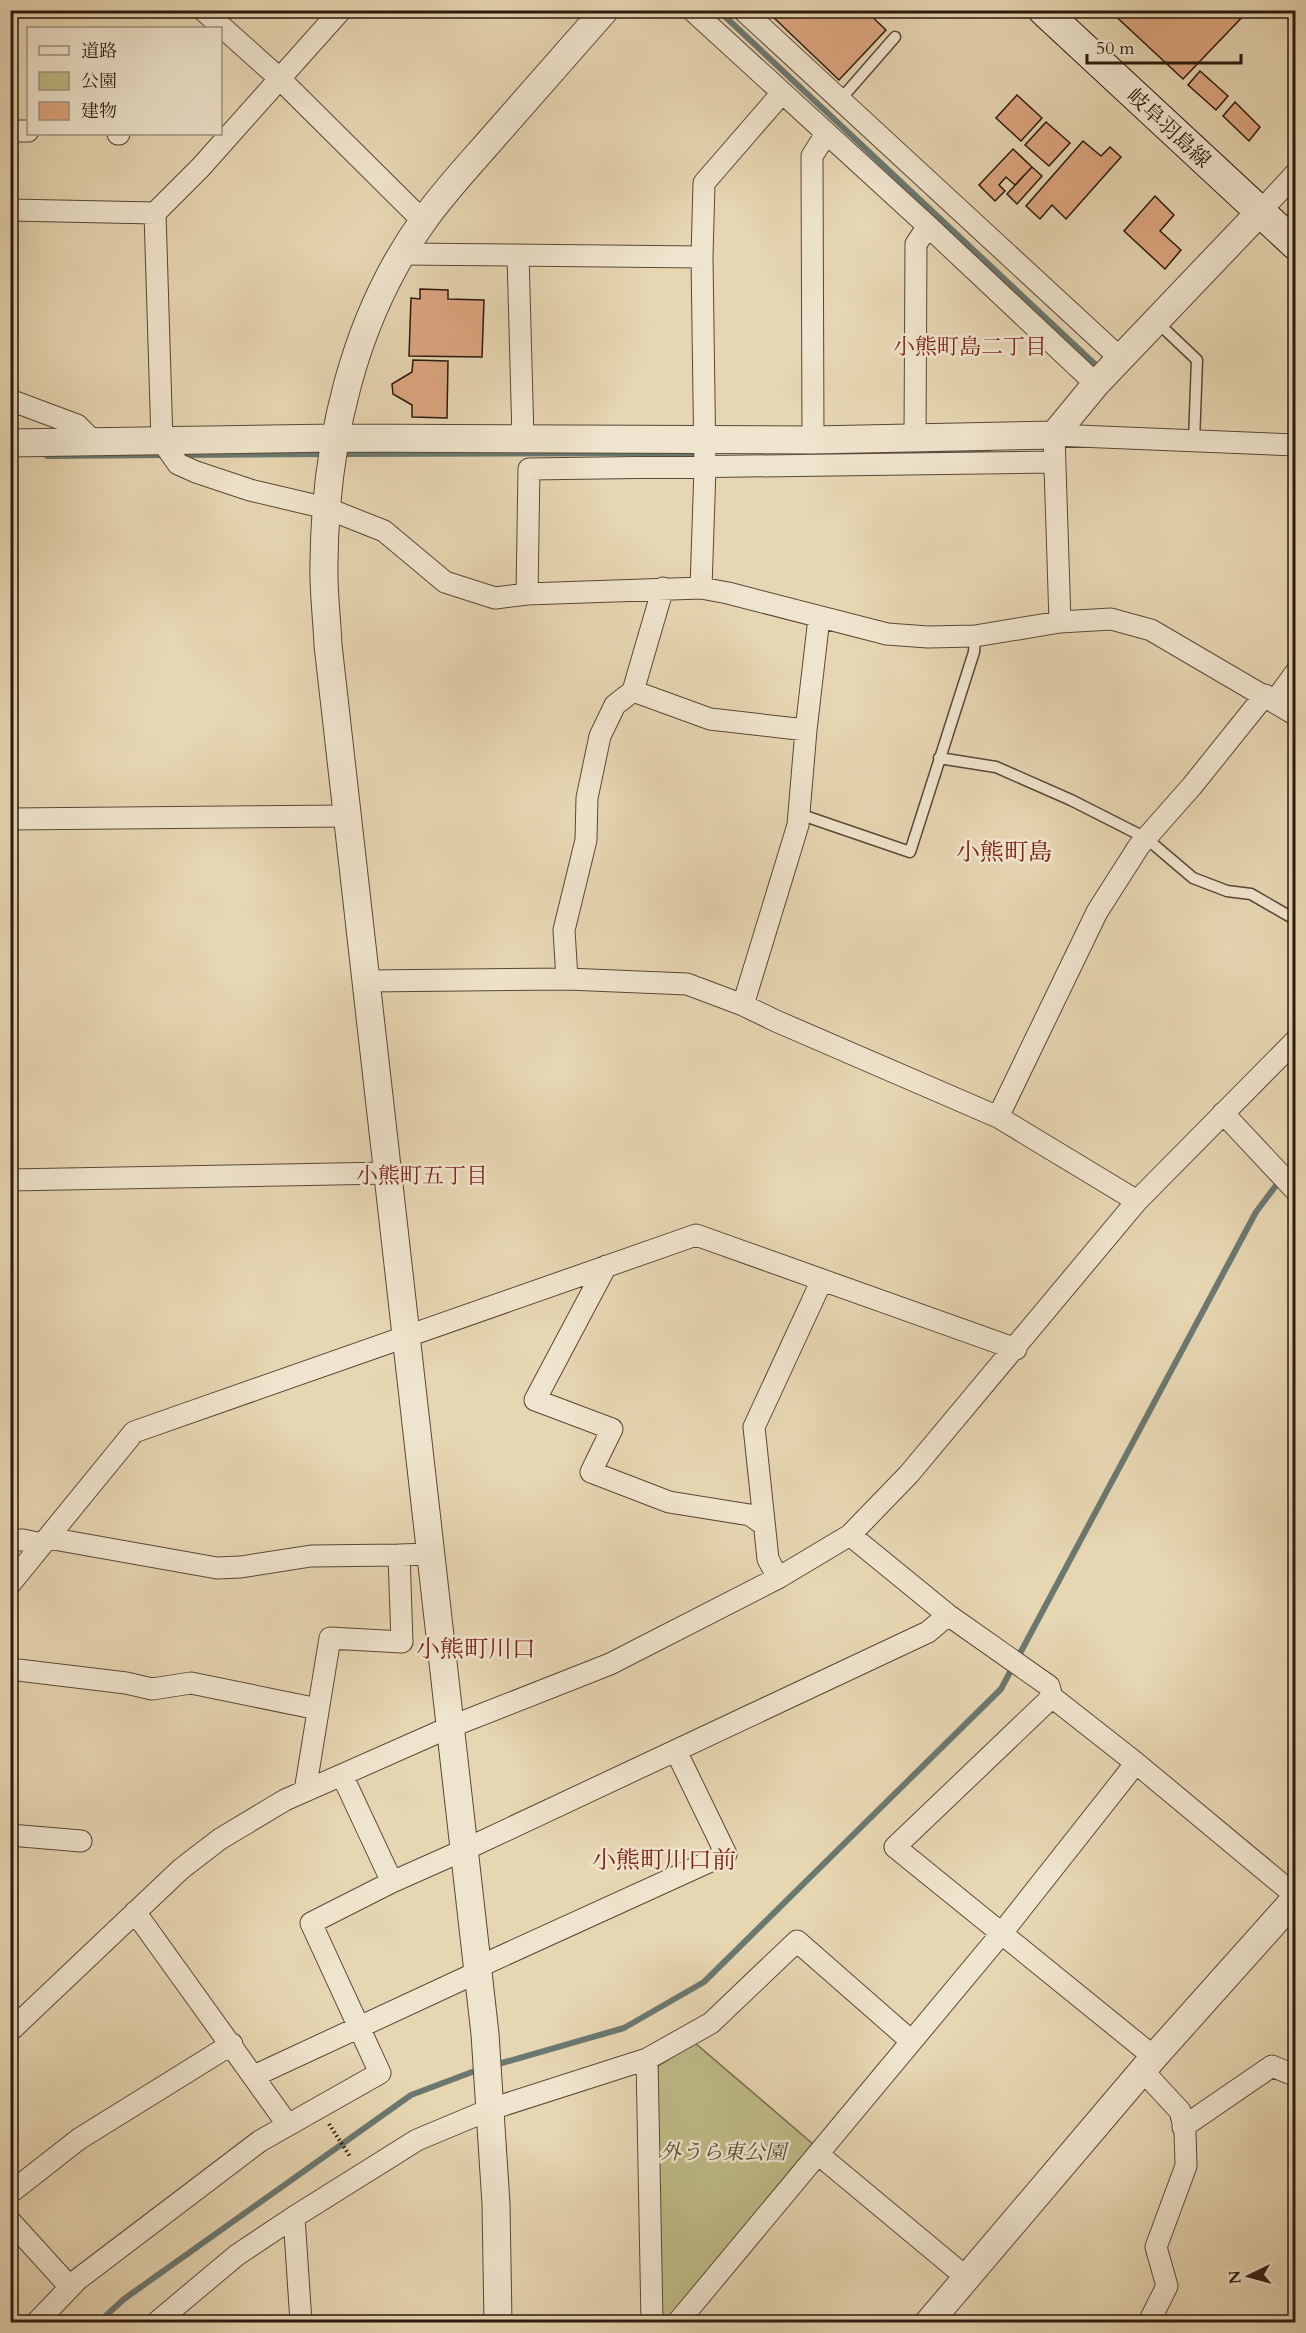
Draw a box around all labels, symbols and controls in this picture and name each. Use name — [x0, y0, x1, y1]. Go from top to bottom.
legend — [27, 27, 222, 135]
scale bar — [1087, 27, 1242, 65]
text: 50 m — [1096, 36, 1135, 61]
text: 道路 — [81, 39, 117, 64]
text: 公園 — [81, 69, 117, 94]
street label: 岐阜羽島線 — [1120, 82, 1217, 175]
text: 建物 — [81, 99, 117, 124]
district label: 小熊町島二丁目 — [893, 332, 1047, 362]
district label: 小熊町島 — [956, 836, 1052, 869]
district label: 小熊町五丁目 — [356, 1161, 488, 1191]
district label: 小熊町川口 — [416, 1633, 536, 1666]
district label: 小熊町川口前 — [592, 1844, 736, 1877]
park label: 外うら東公園 — [660, 2138, 789, 2167]
north arrow — [1219, 2246, 1279, 2306]
text: N — [1223, 2269, 1247, 2285]

